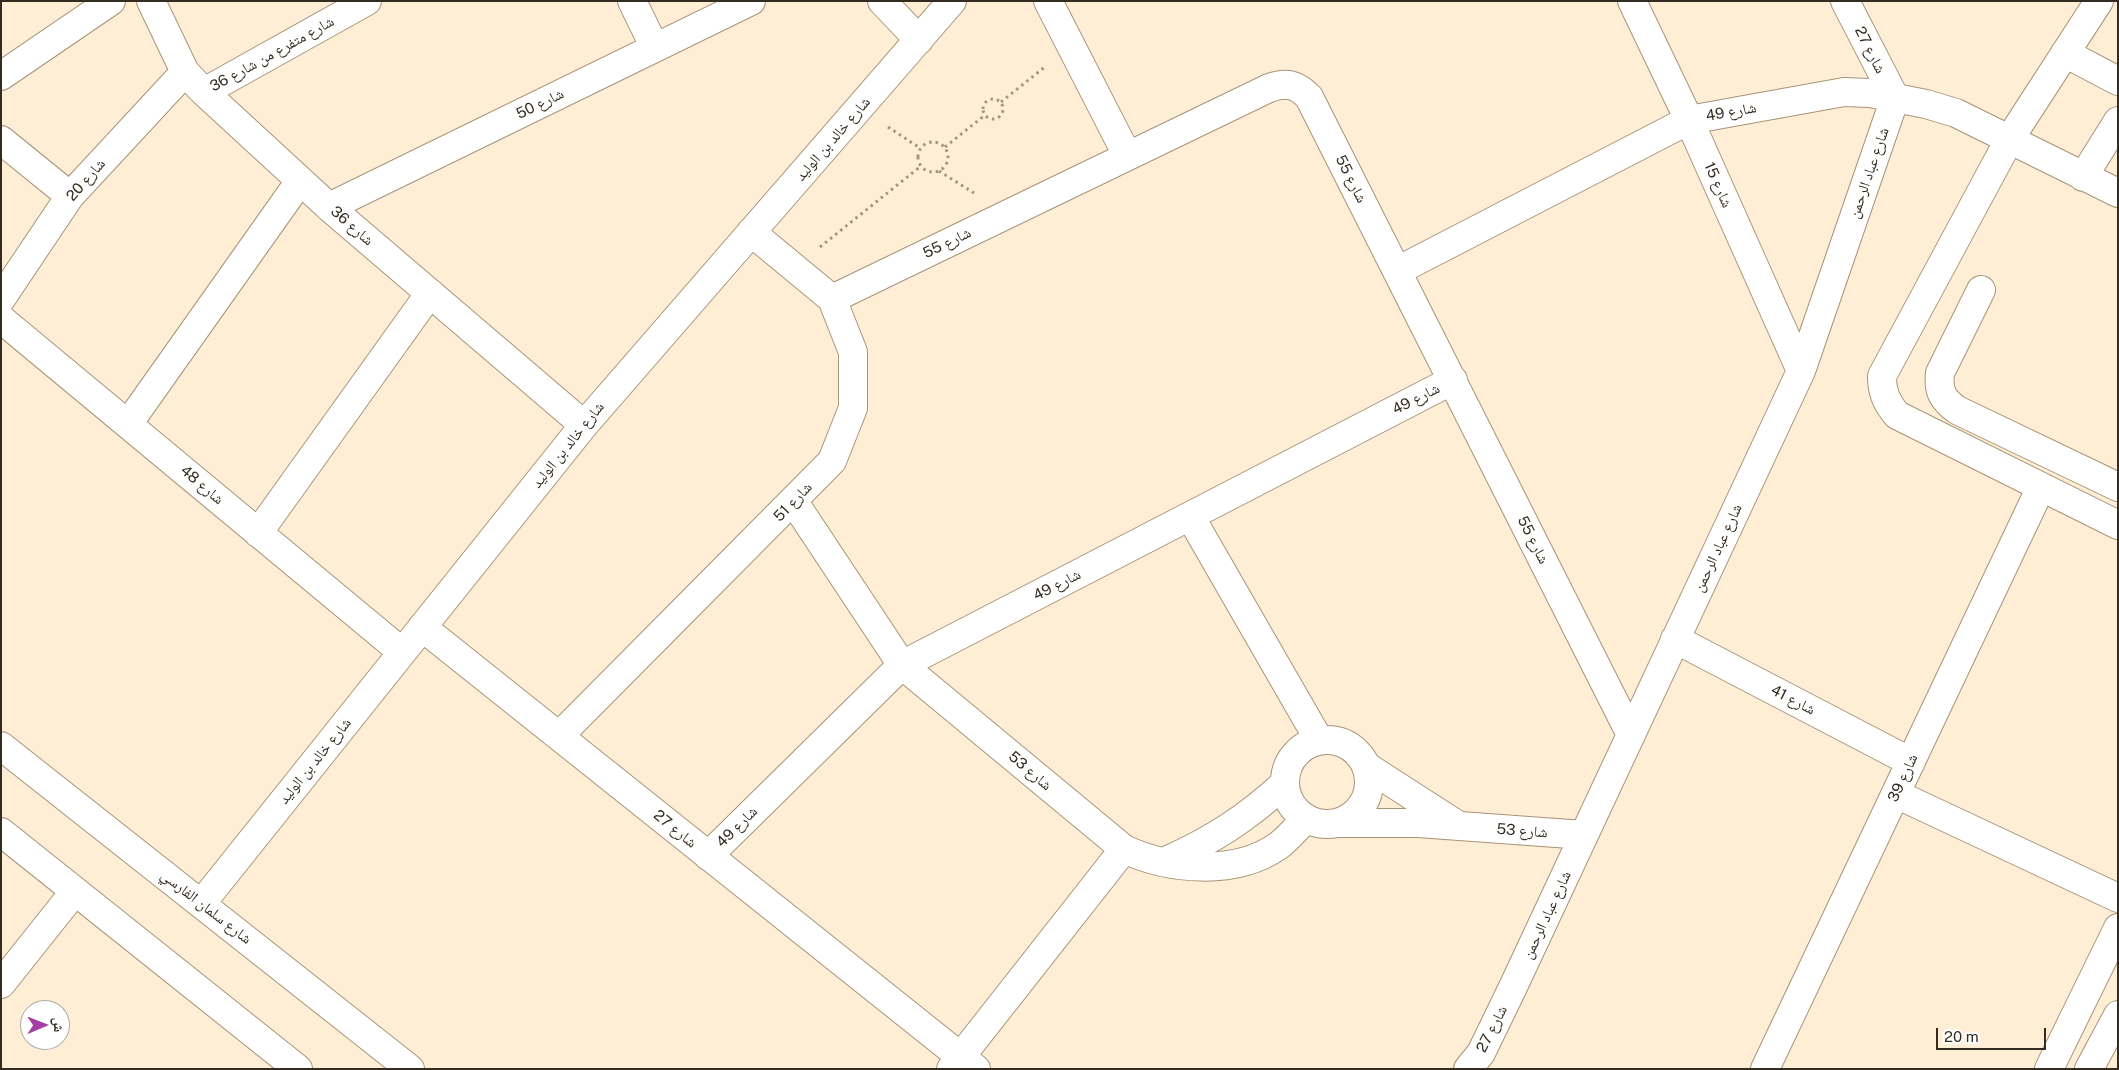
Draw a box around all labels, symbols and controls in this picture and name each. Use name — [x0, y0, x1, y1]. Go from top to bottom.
street label: شارع متفرع من شارع 36 — [207, 12, 337, 96]
street label: شارع 27 — [1851, 24, 1889, 76]
street label: شارع 50 — [513, 85, 567, 123]
street label: شارع خالد بن الوليد — [792, 93, 874, 185]
street label: شارع 49 — [1704, 99, 1758, 125]
street label: شارع عباد الرحمن — [1845, 125, 1893, 221]
street label: شارع 55 — [1331, 152, 1371, 206]
street label: شارع 20 — [63, 155, 109, 205]
street label: شارع 15 — [1700, 159, 1736, 211]
street label: شارع 36 — [327, 203, 377, 249]
street label: شارع 55 — [920, 224, 974, 262]
street label: شارع 49 — [1389, 379, 1443, 419]
street label: شارع خالد بن الوليد — [528, 398, 608, 492]
street label: شارع 48 — [177, 462, 227, 508]
street label: شارع 51 — [770, 479, 816, 525]
street label: شارع عباد الرحمن — [1690, 501, 1746, 595]
street label: شارع 55 — [1513, 513, 1553, 567]
street label: شارع 49 — [1030, 565, 1084, 605]
street label: شارع 41 — [1768, 681, 1818, 719]
street label: شارع خالد بن الوليد — [275, 714, 355, 808]
street label: شارع 53 — [1005, 748, 1055, 794]
street label: شارع 39 — [1884, 751, 1922, 805]
street label: شارع 49 — [713, 803, 761, 851]
street label: شارع 27 — [650, 806, 700, 852]
street label: شارع 53 — [1496, 820, 1548, 842]
street label: شارع سلمان الفارسي — [157, 866, 255, 948]
street label: شارع عباد الرحمن — [1519, 868, 1575, 962]
north arrow — [20, 1000, 70, 1050]
street label: شارع 27 — [1473, 1003, 1511, 1055]
text: ش — [51, 1017, 67, 1032]
scale bar — [1939, 1018, 2049, 1050]
text: 20 m — [1944, 1028, 1979, 1045]

